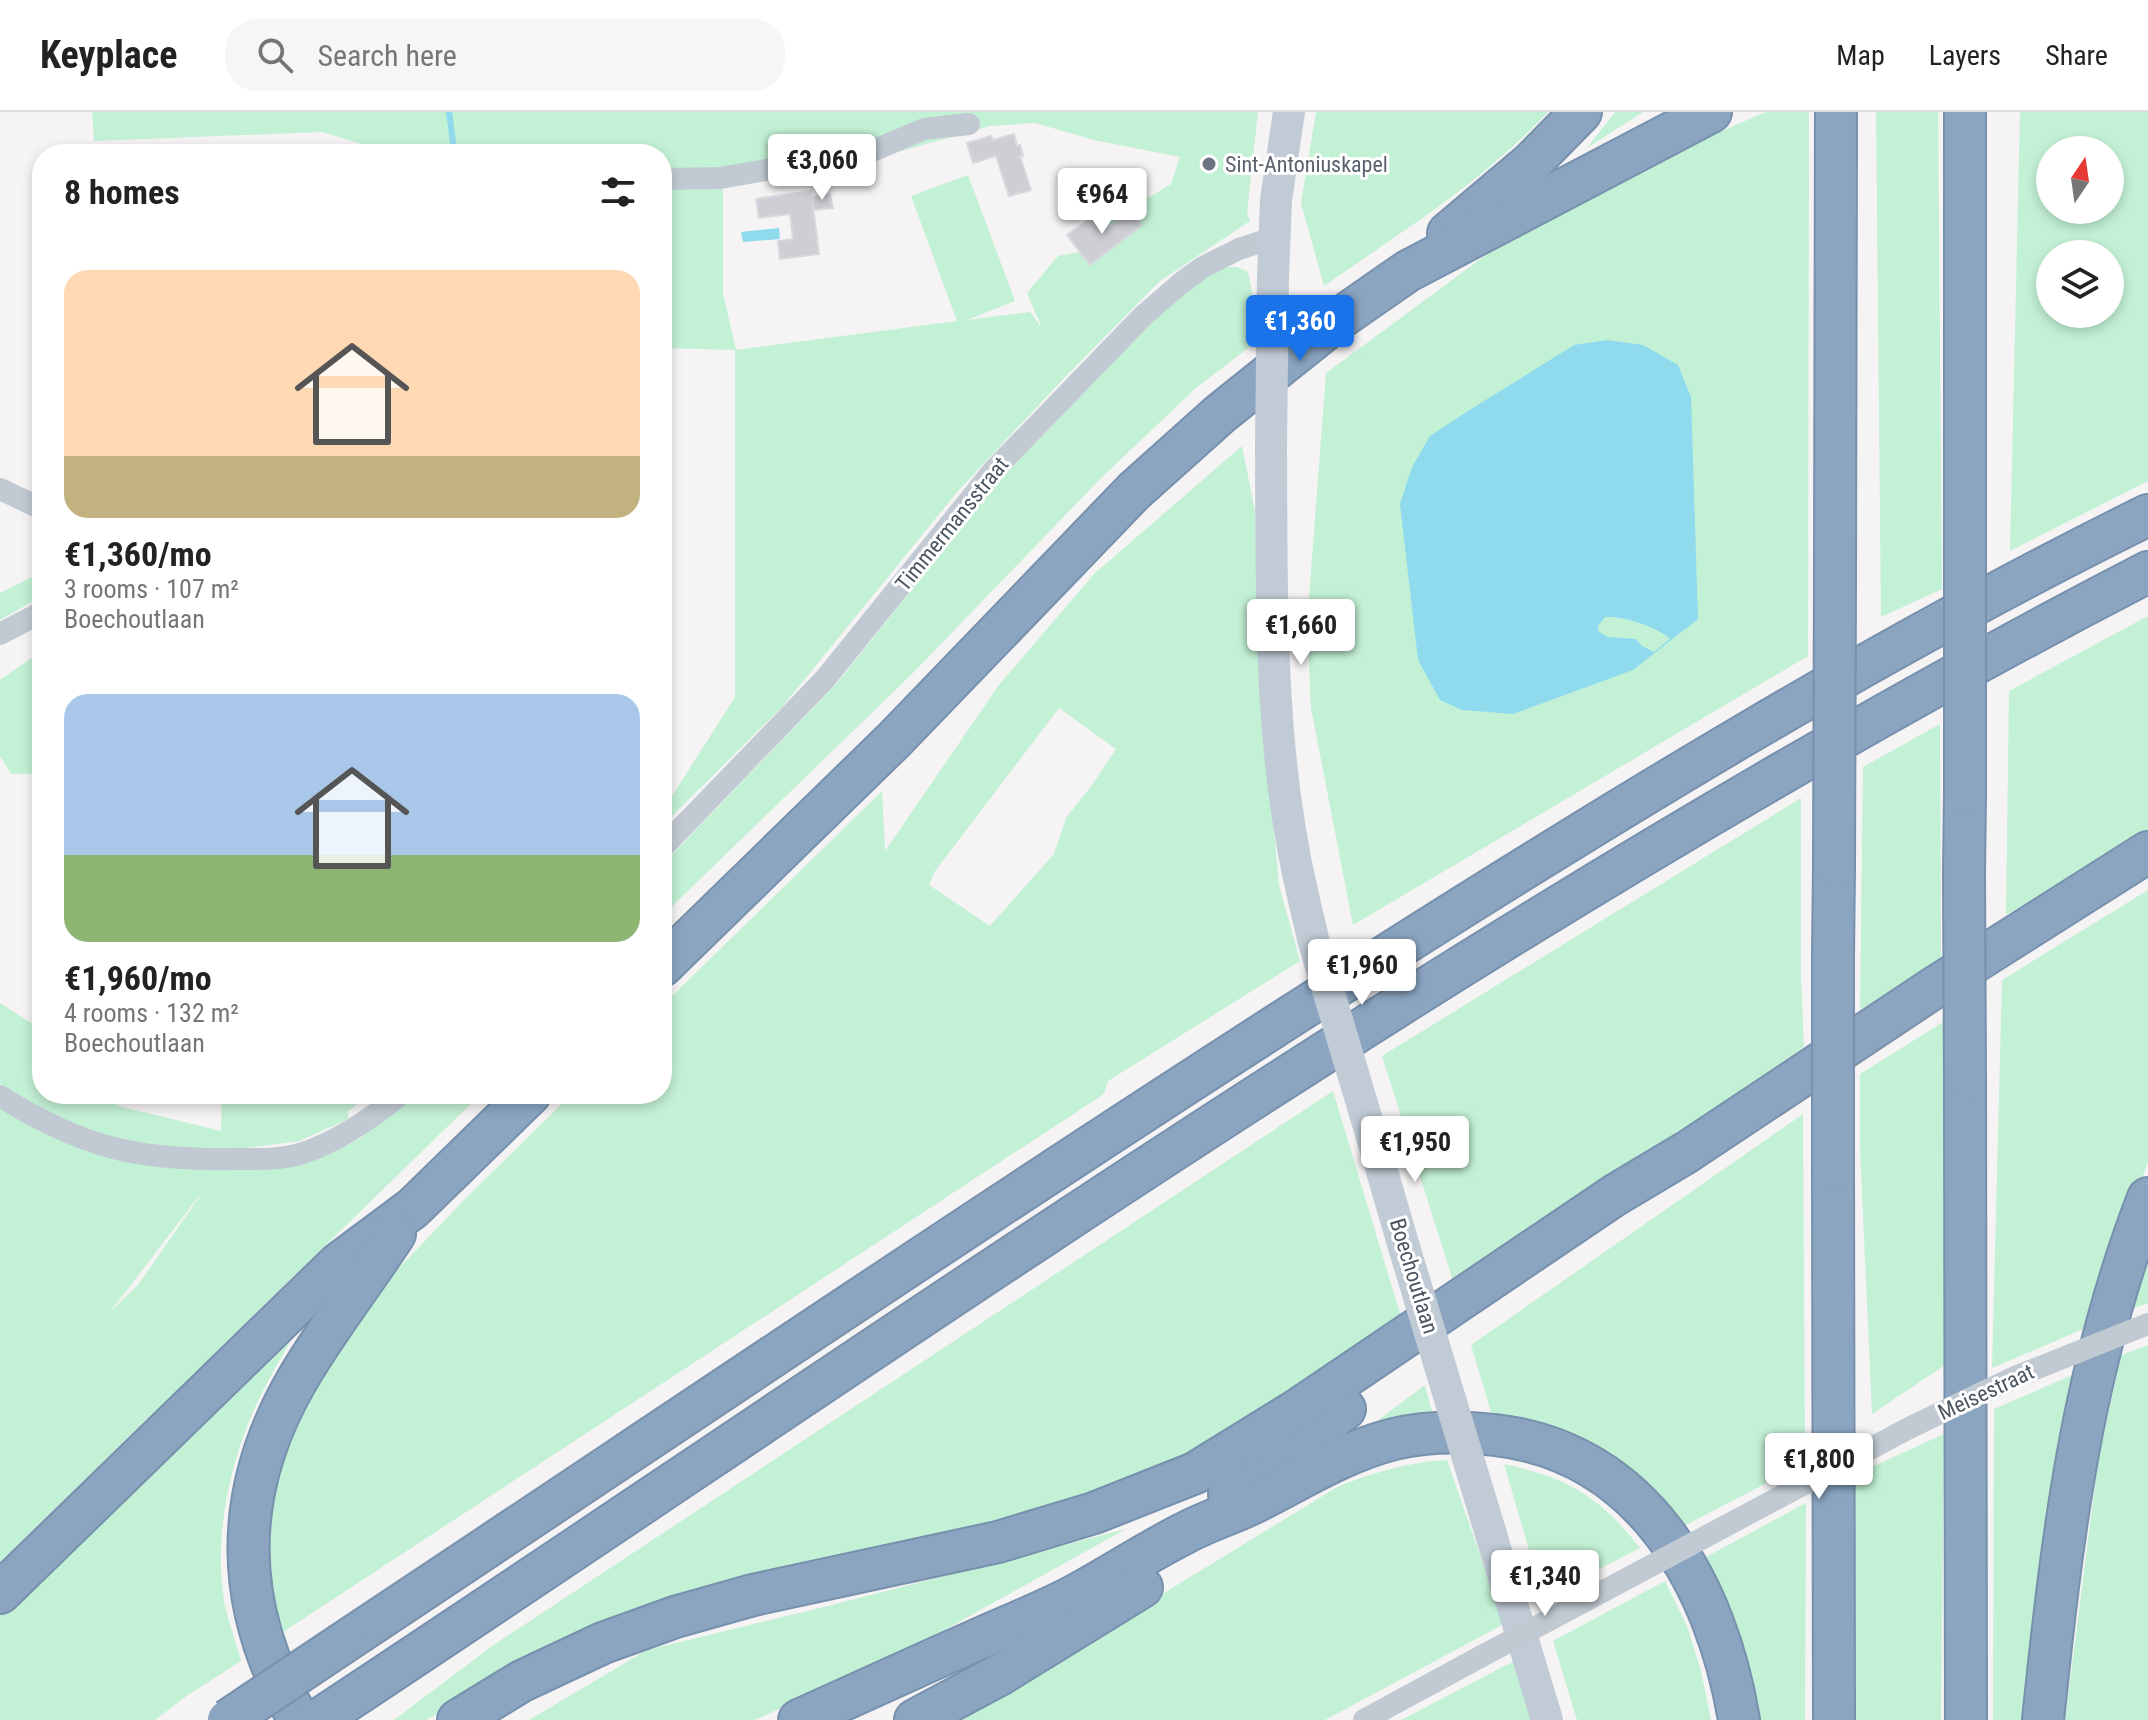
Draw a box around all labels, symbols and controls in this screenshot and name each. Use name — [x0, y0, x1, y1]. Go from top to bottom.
search box — [225, 19, 785, 91]
text: Keyplace — [40, 33, 177, 77]
icon: search — [253, 33, 297, 77]
text: Search here — [317, 38, 457, 73]
text: Map — [1836, 39, 1885, 72]
text: Layers — [1929, 39, 2001, 72]
text: Share — [2045, 39, 2108, 72]
pin: €3,060 — [757, 134, 887, 202]
north arrow — [2036, 136, 2124, 224]
map controls — [2036, 136, 2124, 328]
text: €3,060 — [786, 145, 858, 175]
place label: Sint-Antoniuskapel — [1225, 152, 1388, 177]
marker: Sint-Antoniuskapel — [1200, 155, 1218, 173]
pin: €964 — [1055, 168, 1149, 236]
icon: filters — [596, 170, 640, 214]
text: 8 homes — [64, 172, 180, 212]
text: €964 — [1076, 179, 1128, 209]
button: layers — [2036, 240, 2124, 328]
pin: €1,360 — [1235, 295, 1365, 363]
text: €1,360 — [1264, 306, 1336, 336]
icon: home — [280, 322, 424, 466]
street label: Timmermansstraat — [890, 452, 1014, 596]
text: €1,360/mo — [64, 534, 212, 574]
text: 3 rooms · 107 m² — [64, 574, 239, 604]
pin: €1,660 — [1236, 599, 1366, 667]
text: Boechoutlaan — [64, 604, 205, 634]
text: €1,660 — [1265, 610, 1337, 640]
icon: home — [280, 746, 424, 890]
pin: €1,960 — [1297, 939, 1427, 1007]
text: €1,960 — [1326, 950, 1398, 980]
text: €1,960/mo — [64, 958, 212, 998]
text: 4 rooms · 132 m² — [64, 998, 239, 1028]
text: Boechoutlaan — [64, 1028, 205, 1058]
pin: €1,950 — [1350, 1116, 1480, 1184]
text: €1,950 — [1379, 1127, 1451, 1157]
street label: Boechoutlaan — [1385, 1215, 1443, 1337]
street label: Meisestraat — [1934, 1359, 2038, 1425]
pin: €1,800 — [1754, 1433, 1884, 1501]
text: €1,800 — [1783, 1444, 1855, 1474]
pin: €1,340 — [1480, 1550, 1610, 1618]
text: €1,340 — [1509, 1561, 1581, 1591]

